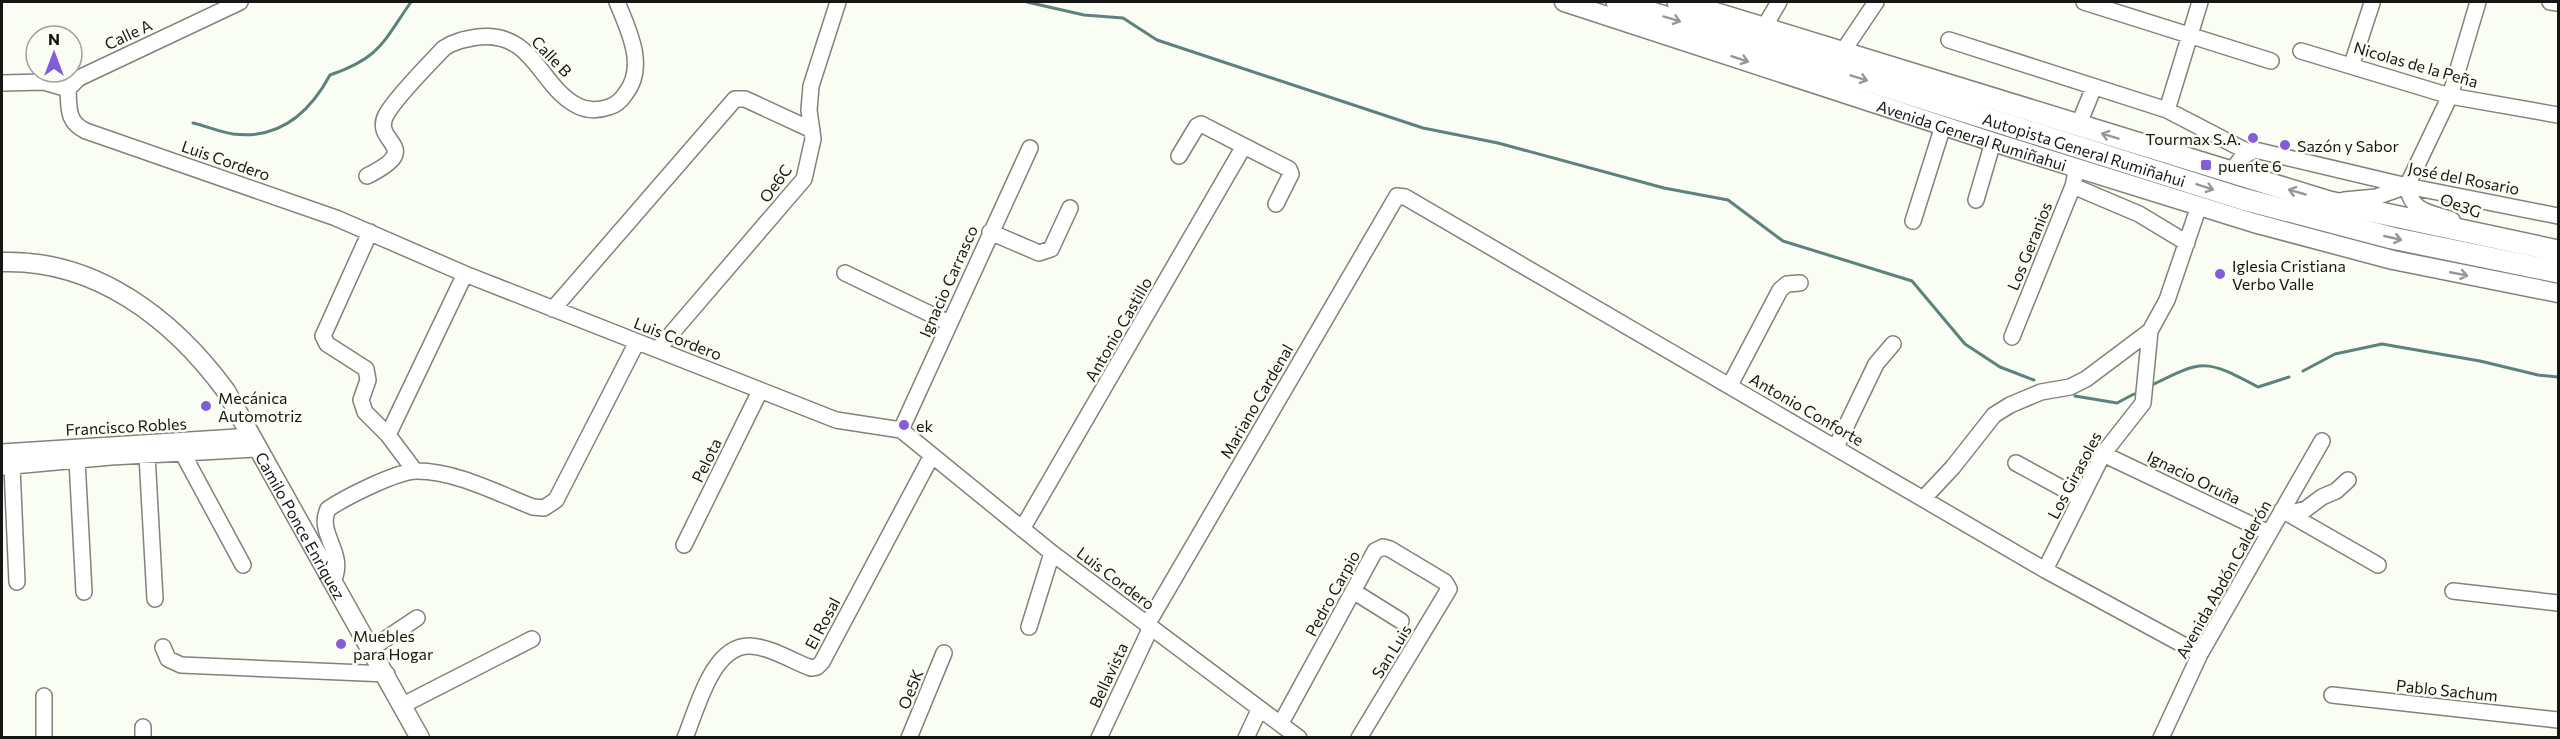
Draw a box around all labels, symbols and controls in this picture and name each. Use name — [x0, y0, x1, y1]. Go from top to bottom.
one-way arrow — [1663, 14, 1682, 25]
street label: Calle A — [101, 15, 155, 53]
north arrow — [24, 24, 84, 84]
text: N — [48, 29, 60, 48]
street label: Calle B — [528, 32, 576, 80]
street label: Nicolas de la Peña — [2352, 37, 2480, 91]
one-way arrow — [1730, 54, 1749, 65]
one-way arrow — [1849, 73, 1868, 84]
street label: Avenida General Rumiñahui — [1875, 95, 2069, 174]
street label: Autopista General Rumiñahui — [1981, 108, 2188, 190]
place label: Tourmax S.A. — [2145, 129, 2241, 148]
one-way arrow — [2101, 130, 2120, 141]
marker: Tourmax S.A. — [2246, 131, 2260, 145]
street label: Luis Cordero — [179, 136, 273, 184]
place label: Sazón y Sabor — [2297, 136, 2400, 155]
marker: Sazón y Sabor — [2278, 138, 2292, 152]
place label: puente 6 — [2218, 156, 2282, 175]
marker: puente 6 — [2199, 158, 2213, 172]
street label: José del Rosario — [2407, 158, 2521, 198]
street label: Oe6C — [755, 160, 795, 206]
one-way arrow — [2195, 182, 2214, 193]
one-way arrow — [2287, 186, 2306, 197]
street label: Oe3G — [2438, 189, 2484, 221]
street label: Los Geranios — [2003, 199, 2055, 293]
street label: Ignacio Carrasco — [915, 222, 981, 340]
one-way arrow — [2383, 232, 2402, 244]
place label: Iglesia Cristiana Verbo Valle — [2232, 256, 2346, 293]
marker: Iglesia Cristiana Verbo Valle — [2213, 267, 2227, 281]
one-way arrow — [2449, 269, 2468, 280]
street label: Antonio Castillo — [1081, 274, 1155, 384]
street label: Luis Cordero — [631, 313, 725, 363]
street label: Mariano Cardenal — [1216, 340, 1296, 462]
street label: Antonio Conforte — [1747, 369, 1867, 449]
place label: Mecánica Automotriz — [218, 388, 302, 425]
marker: Mecánica Automotriz — [199, 399, 213, 413]
street label: Francisco Robles — [65, 413, 187, 439]
place label: ek — [916, 416, 933, 435]
marker: ek — [897, 418, 911, 432]
street label: Los Girasoles — [2043, 428, 2105, 522]
street label: Pelota — [687, 435, 725, 485]
street label: Ignacio Oruña — [2144, 446, 2244, 508]
street label: Camilo Ponce Enrìquez — [252, 448, 350, 603]
street label: Avenida Abdón Calderón — [2171, 496, 2275, 662]
street label: Luis Cordero — [1073, 543, 1159, 613]
street label: Pedro Carpio — [1301, 547, 1363, 639]
street label: El Rosal — [800, 594, 844, 652]
street label: San Luis — [1367, 621, 1415, 681]
place label: Muebles para Hogar — [353, 626, 434, 663]
marker: Muebles para Hogar — [334, 637, 348, 651]
street label: Bellavista — [1085, 639, 1131, 711]
street label: Oe5K — [893, 666, 927, 712]
street label: Pablo Sachum — [2395, 675, 2499, 705]

